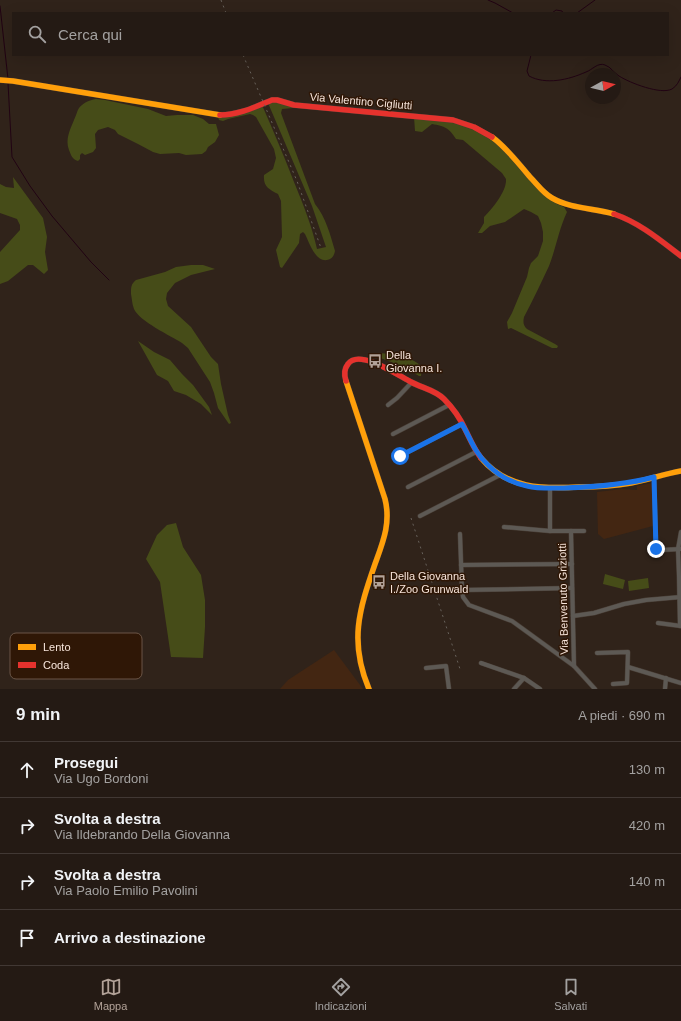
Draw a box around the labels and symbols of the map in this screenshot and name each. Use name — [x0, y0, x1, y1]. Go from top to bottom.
north arrow — [585, 68, 621, 104]
street label: Via Valentino Cigliutti — [309, 91, 413, 111]
place label: Della Giovanna I. — [386, 349, 442, 374]
bus stop icon: Della Giovanna I. — [367, 353, 383, 369]
route start — [391, 447, 409, 465]
route end — [647, 540, 665, 558]
street label: Via Benvenuto Griziotti — [556, 543, 570, 655]
place label: Della Giovanna I./Zoo Grunwald — [390, 570, 468, 595]
bus stop icon: Della Giovanna I./Zoo Grunwald — [371, 574, 387, 590]
legend — [10, 633, 142, 679]
text: Lento — [43, 641, 71, 653]
text: Coda — [43, 659, 70, 671]

